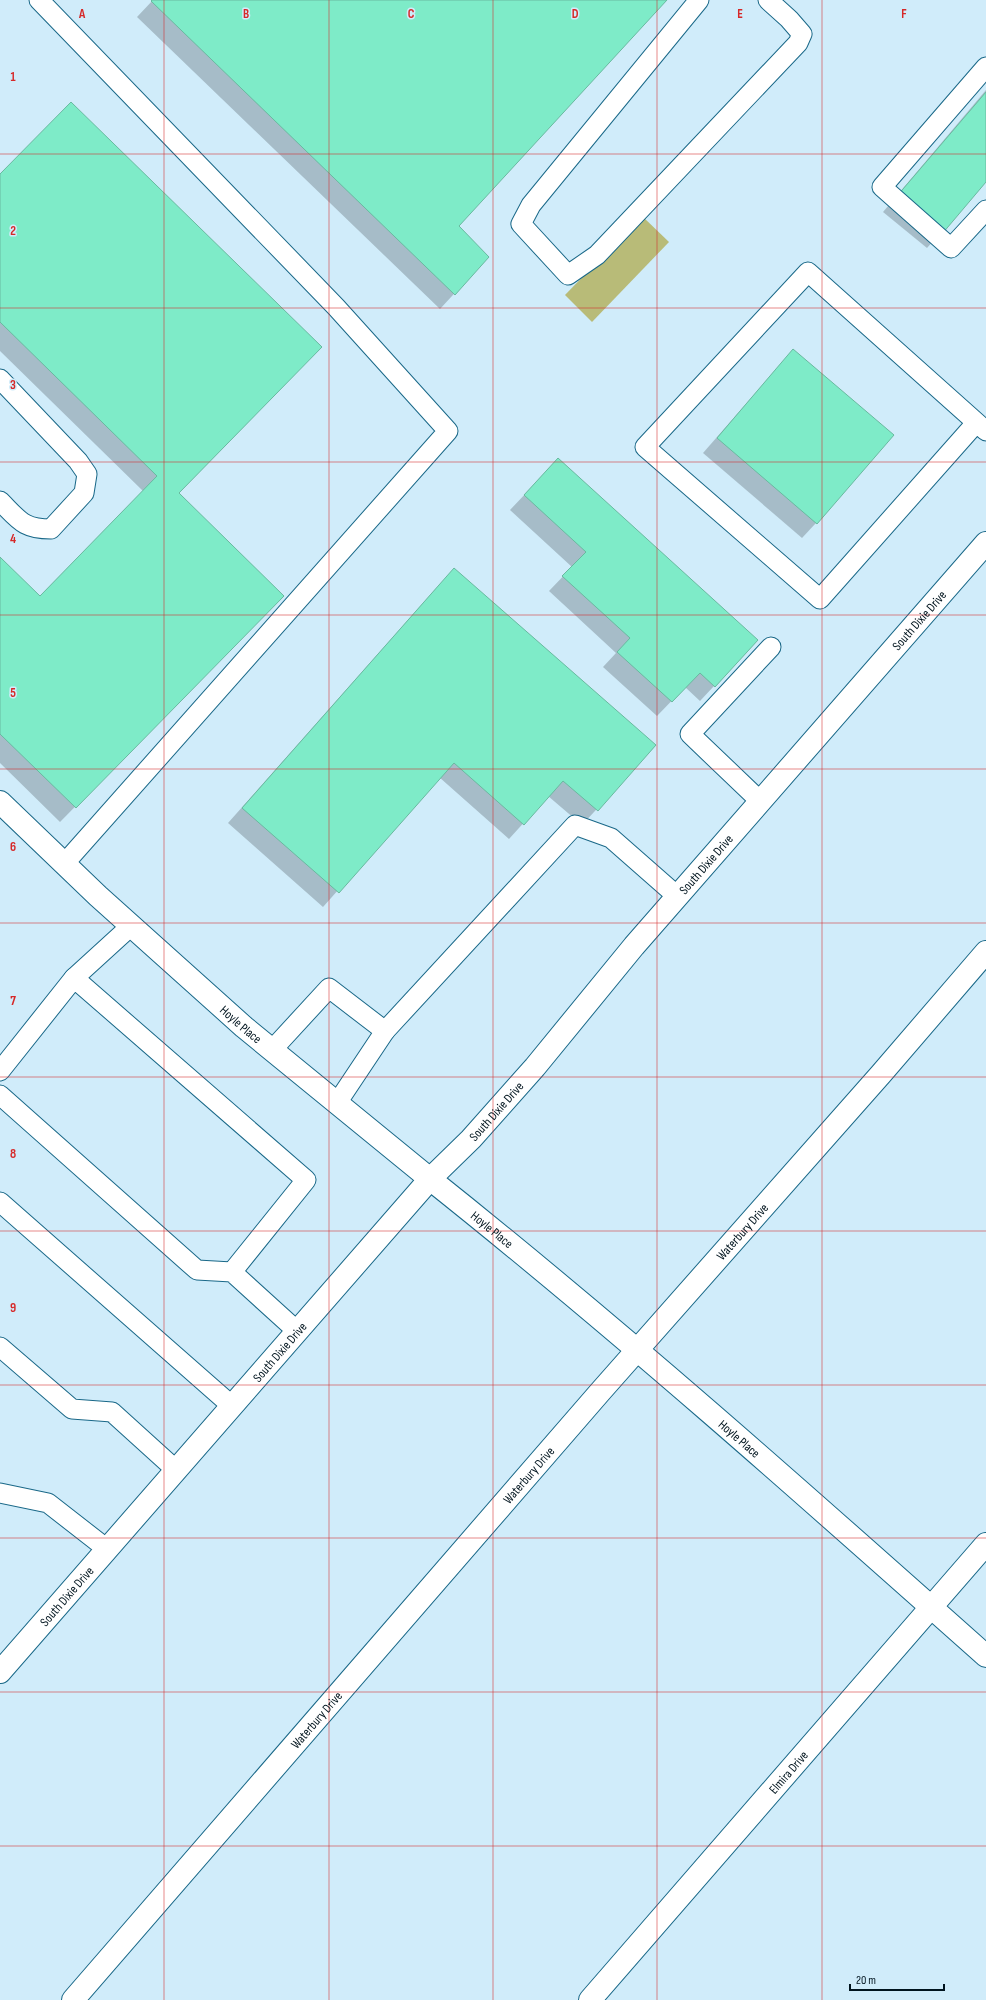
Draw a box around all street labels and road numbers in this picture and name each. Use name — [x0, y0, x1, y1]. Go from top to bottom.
street label: South Dixie Drive — [889, 587, 950, 654]
street label: South Dixie Drive — [676, 831, 737, 898]
street label: Hoyle Place — [216, 1002, 265, 1047]
street label: South Dixie Drive — [466, 1079, 527, 1145]
street label: Waterbury Drive — [713, 1200, 772, 1264]
street label: Hoyle Place — [467, 1208, 516, 1252]
street label: South Dixie Drive — [250, 1319, 311, 1386]
street label: Hoyle Place — [715, 1417, 763, 1462]
street label: Waterbury Drive — [500, 1444, 558, 1507]
street label: South Dixie Drive — [37, 1563, 98, 1630]
street label: Waterbury Drive — [288, 1688, 346, 1752]
street label: Elmira Drive — [766, 1748, 812, 1797]

